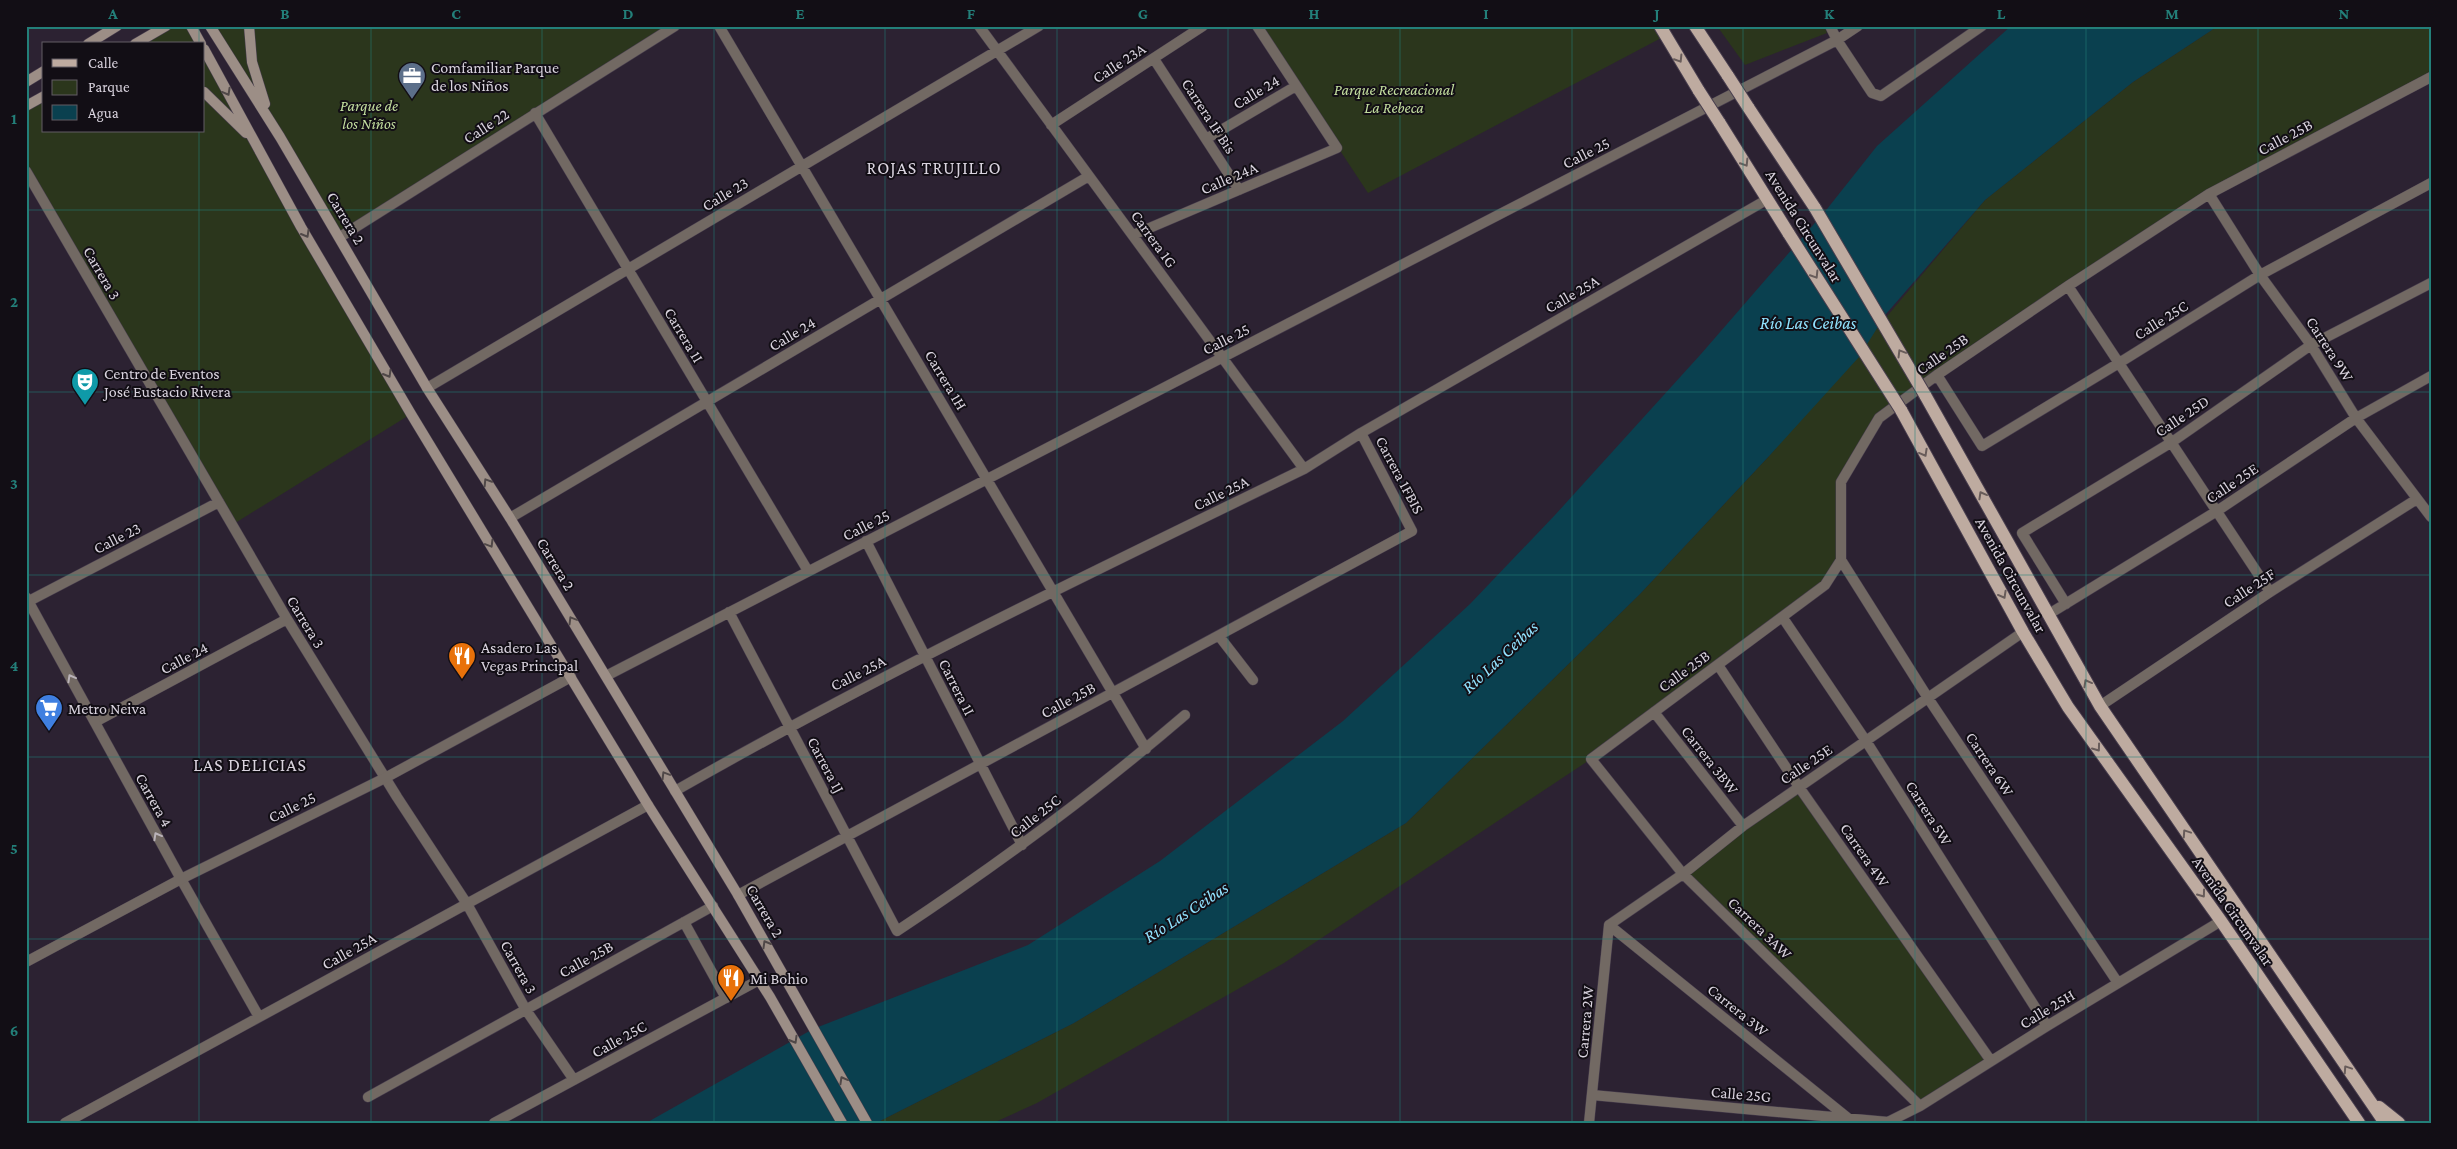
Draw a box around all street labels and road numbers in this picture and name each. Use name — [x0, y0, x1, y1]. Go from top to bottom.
street label: Calle 23A — [1089, 39, 1149, 86]
street label: Calle 24 — [1230, 72, 1282, 112]
street label: Carrera 1F Bis — [1178, 75, 1240, 157]
street label: Calle 22 — [460, 105, 512, 147]
street label: Calle 25B — [2255, 115, 2315, 158]
street label: Calle 25 — [1560, 134, 1612, 172]
street label: Calle 24A — [1198, 158, 1261, 198]
street label: Avenida Circunvalar — [1763, 167, 1846, 286]
street label: Calle 23 — [699, 174, 751, 214]
street label: Carrera 2 — [324, 189, 368, 248]
street label: Carrera 1G — [1128, 207, 1180, 271]
street label: Carrera 3 — [80, 244, 124, 302]
street label: Calle 25A — [1542, 271, 1603, 316]
street label: Calle 25C — [2131, 297, 2191, 343]
street label: Carrera 1I — [661, 305, 707, 366]
street label: Calle 24 — [766, 314, 818, 354]
street label: Carrera 9W — [2303, 314, 2357, 385]
street label: Calle 25 — [1200, 320, 1252, 358]
street label: Calle 25B — [1913, 330, 1971, 378]
street label: Carrera 1H — [922, 347, 970, 413]
street label: Calle 25D — [2152, 392, 2212, 440]
street label: Carrera 1FBIS — [1373, 434, 1427, 516]
street label: Calle 25E — [2203, 459, 2261, 507]
street label: Calle 25A — [1191, 472, 1252, 514]
street label: Calle 25 — [840, 506, 892, 544]
street label: Avenida Circunvalar — [1972, 514, 2050, 636]
street label: Calle 23 — [91, 519, 143, 557]
street label: Carrera 2 — [534, 535, 578, 594]
street label: Calle 25F — [2220, 565, 2278, 611]
street label: Carrera 3 — [284, 593, 328, 651]
street label: Calle 24 — [157, 639, 211, 677]
street label: Calle 25B — [1655, 647, 1713, 695]
street label: Calle 25A — [828, 652, 889, 694]
street label: Carrera 1I — [936, 656, 978, 718]
street label: Calle 25B — [1038, 678, 1098, 721]
street label: Carrera 3BW — [1678, 723, 1742, 798]
street label: Carrera 6W — [1963, 729, 2018, 799]
street label: Carrera 1J — [803, 734, 848, 796]
street label: Calle 25E — [1777, 740, 1835, 788]
street label: Carrera 4 — [132, 770, 176, 830]
street label: Carrera 5W — [1903, 778, 1956, 849]
street label: Calle 25 — [266, 788, 318, 826]
street label: Calle 25C — [1006, 791, 1064, 841]
street label: Carrera 4W — [1837, 820, 1893, 890]
street label: Avenida Circunvalar — [2189, 853, 2277, 969]
street label: Carrera 2 — [743, 882, 787, 941]
street label: Carrera 3AW — [1725, 894, 1795, 963]
street label: Calle 25A — [319, 929, 380, 973]
street label: Carrera 3 — [497, 937, 541, 997]
street label: Calle 25B — [556, 937, 616, 981]
street label: Carrera 3W — [1704, 981, 1772, 1040]
street label: Carrera 2W — [1573, 985, 1597, 1059]
street label: Calle 25H — [2017, 986, 2077, 1032]
street label: Calle 25C — [589, 1017, 649, 1061]
street label: Calle 25G — [1710, 1083, 1772, 1105]

